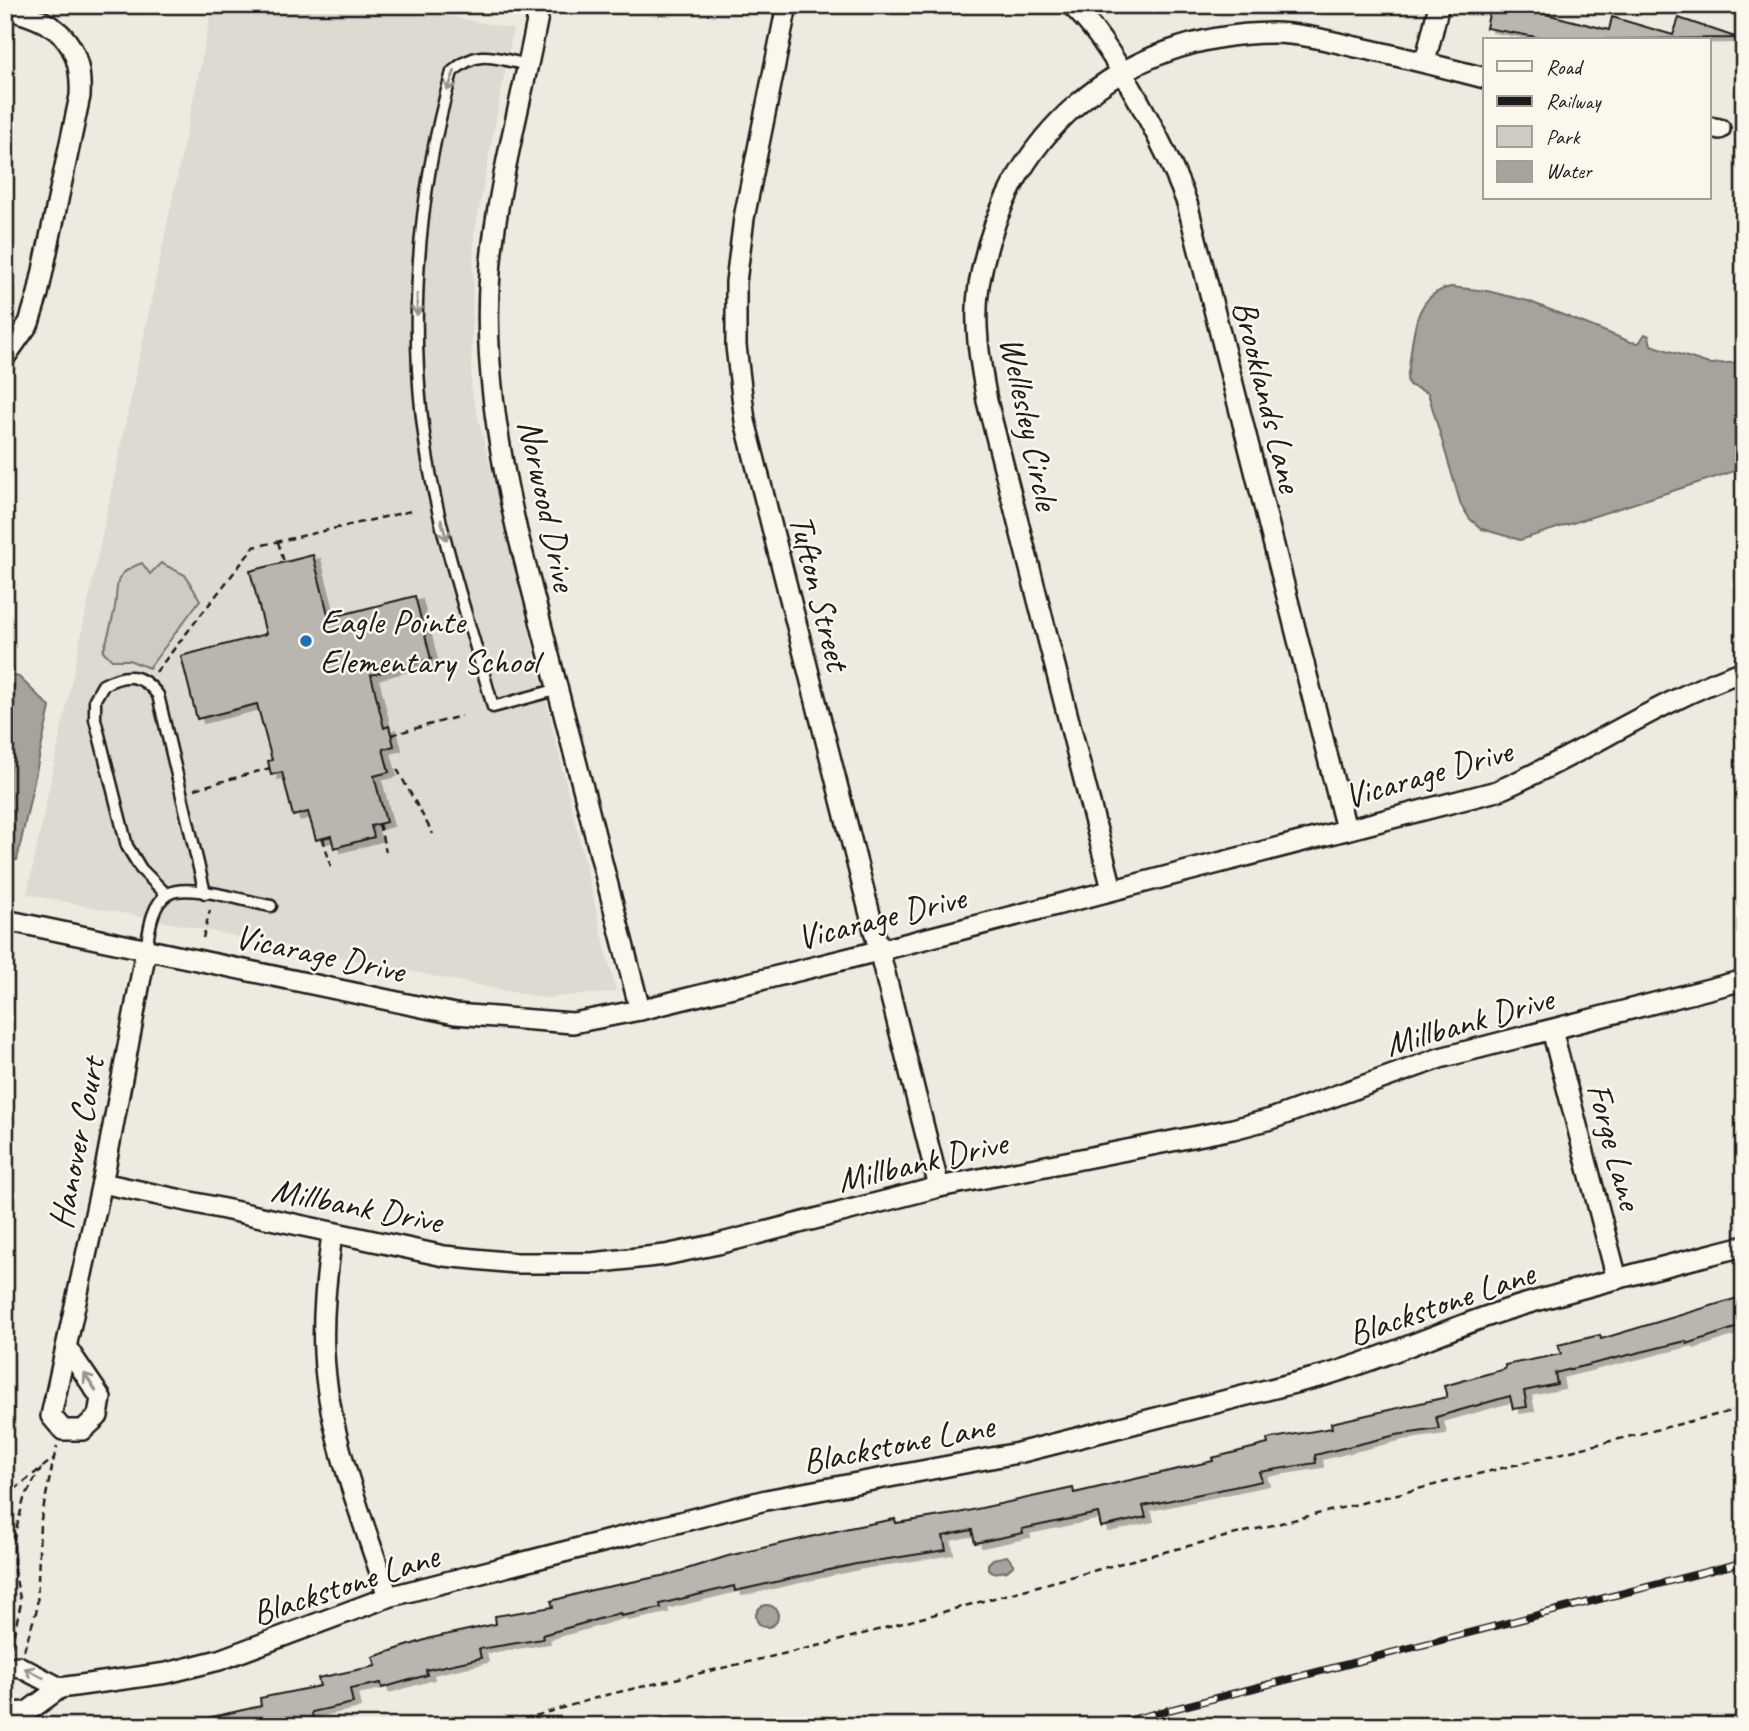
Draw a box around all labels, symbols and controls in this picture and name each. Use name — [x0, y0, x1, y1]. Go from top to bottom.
legend — [1483, 38, 1710, 200]
text: Road — [1546, 54, 1585, 80]
one-way arrow — [444, 70, 456, 92]
text: Railway — [1546, 88, 1602, 114]
text: Park — [1546, 124, 1581, 150]
text: Water — [1546, 158, 1593, 184]
one-way arrow — [410, 294, 424, 317]
street label: Brooklands Lane — [1222, 296, 1314, 499]
street label: Wellesley Circle — [989, 333, 1070, 516]
street label: Norwood Drive — [507, 415, 588, 597]
street label: Tufton Street — [779, 510, 861, 678]
one-way arrow — [438, 519, 451, 541]
place label: Eagle Pointe Elementary School — [320, 599, 545, 684]
marker: Eagle Pointe Elementary School — [298, 633, 314, 649]
street label: Vicarage Drive — [1339, 727, 1520, 819]
street label: Vicarage Drive — [792, 874, 973, 960]
street label: Vicarage Drive — [231, 914, 411, 994]
street label: Millbank Drive — [1380, 975, 1561, 1067]
street label: Hanover Court — [38, 1050, 116, 1232]
street label: Forge Lane — [1576, 1078, 1654, 1217]
street label: Millbank Drive — [833, 1120, 1014, 1203]
street label: Millbank Drive — [268, 1167, 448, 1245]
street label: Blackstone Lane — [1342, 1250, 1543, 1356]
one-way arrow — [83, 1373, 97, 1392]
street label: Blackstone Lane — [799, 1402, 1000, 1484]
street label: Blackstone Lane — [246, 1532, 447, 1636]
one-way arrow — [24, 1666, 45, 1680]

